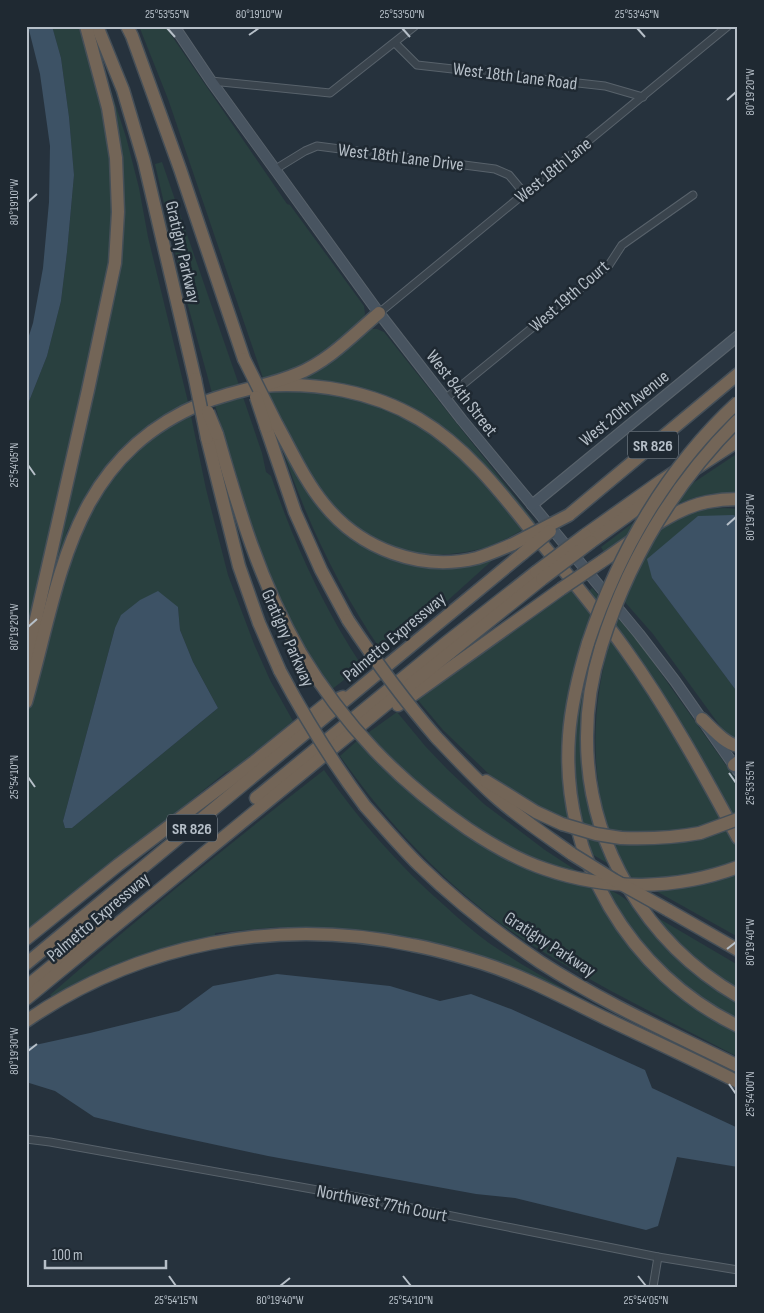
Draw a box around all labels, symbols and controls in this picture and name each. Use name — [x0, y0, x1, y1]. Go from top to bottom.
text: 25°53'55"N — [145, 7, 189, 22]
text: 80°19'10"W — [236, 7, 282, 22]
text: 25°53'50"N — [380, 7, 424, 22]
text: 25°53'45"N — [615, 7, 659, 22]
street label: West 18th Lane Road — [452, 58, 578, 95]
text: 80°19'20"W — [743, 68, 758, 116]
street label: West 18th Lane — [511, 133, 596, 208]
street label: West 18th Lane Drive — [337, 139, 465, 176]
text: 80°19'10"W — [7, 179, 22, 225]
street label: Gratigny Parkway — [161, 199, 204, 305]
street label: West 19th Court — [525, 256, 614, 337]
street label: West 84th Street — [422, 346, 502, 441]
street label: West 20th Avenue — [575, 366, 673, 451]
road number: SR 826 — [628, 432, 678, 458]
text: 25°54'05"N — [7, 443, 22, 487]
text: 80°19'30"W — [743, 493, 758, 541]
street label: Gratigny Parkway — [257, 586, 318, 690]
street label: Palmetto Expressway — [339, 588, 450, 686]
text: 80°19'20"W — [7, 603, 22, 651]
text: 25°54'10"N — [7, 755, 22, 799]
text: 25°53'55"N — [743, 761, 758, 805]
road number: SR 826 — [167, 814, 217, 841]
street label: Palmetto Expressway — [43, 868, 154, 966]
street label: Gratigny Parkway — [500, 907, 599, 982]
text: 80°19'40"W — [743, 918, 758, 966]
text: 80°19'30"W — [7, 1027, 22, 1075]
text: 25°54'00"N — [743, 1071, 758, 1117]
street label: Northwest 77th Court — [315, 1181, 449, 1227]
scale bar — [45, 1238, 166, 1270]
text: 100 m — [52, 1246, 83, 1265]
text: 25°54'15"N — [154, 1293, 198, 1308]
text: 80°19'40"W — [256, 1293, 304, 1308]
text: 25°54'10"N — [389, 1293, 433, 1308]
text: 25°54'05"N — [624, 1293, 668, 1308]

